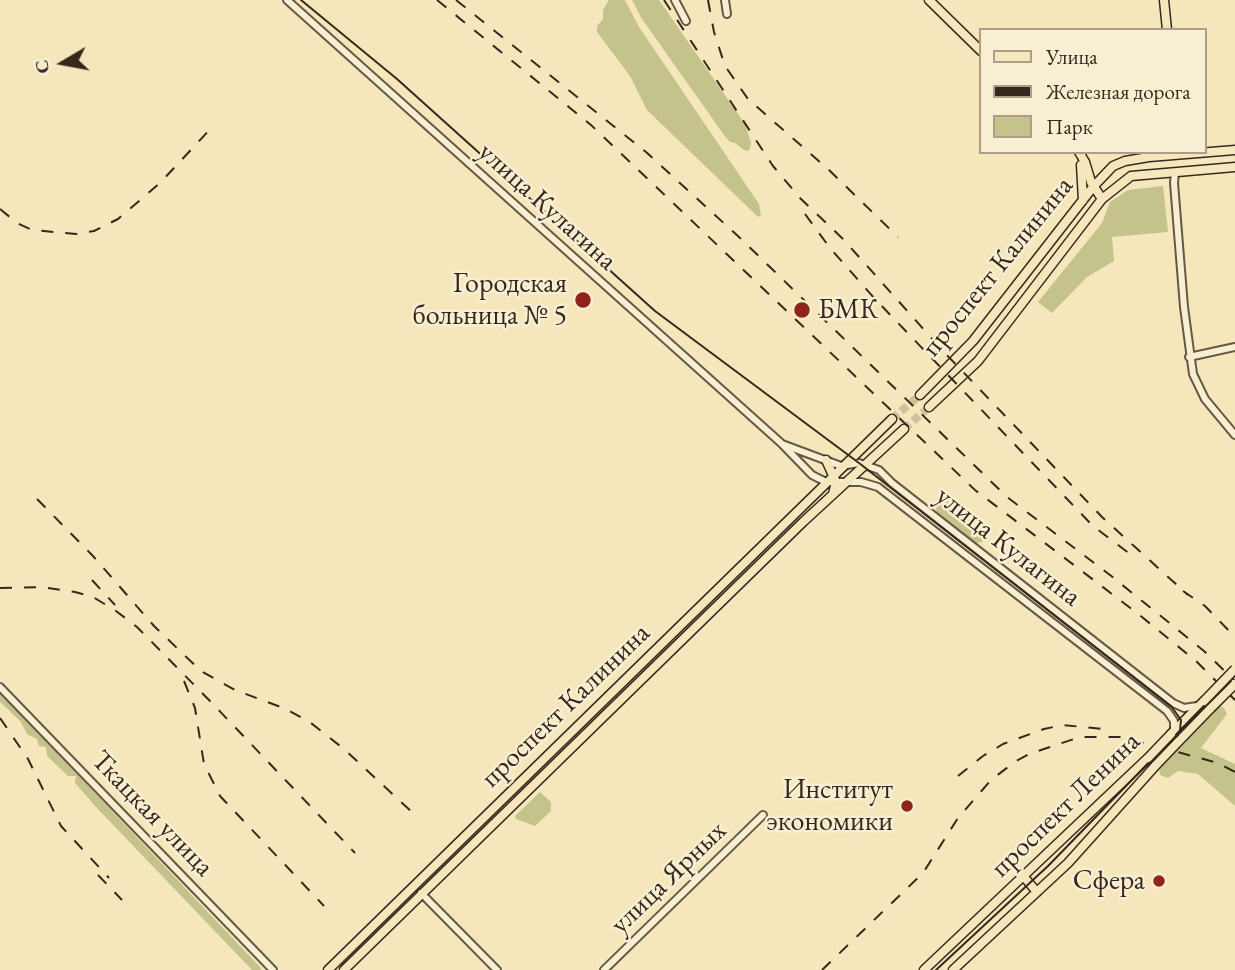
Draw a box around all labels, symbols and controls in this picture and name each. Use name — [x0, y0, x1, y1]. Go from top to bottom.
north arrow — [28, 28, 98, 98]
legend — [979, 28, 1207, 154]
text: Улица — [1046, 43, 1098, 70]
text: С — [28, 58, 55, 76]
text: Железная дорога — [1046, 78, 1191, 105]
text: Парк — [1046, 113, 1093, 140]
street label: улица Кулагина — [471, 136, 623, 278]
street label: проспект Калинина — [915, 170, 1081, 364]
place label: Городская больница № 5 — [412, 267, 567, 333]
marker: Городская больница № 5 — [573, 290, 593, 310]
place label: БМК — [818, 293, 878, 327]
marker: БМК — [792, 300, 812, 320]
street label: улица Кулагина — [929, 480, 1087, 614]
street label: проспект Калинина — [474, 617, 658, 795]
street label: проспект Ленина — [984, 725, 1148, 885]
street label: Ткацкая улица — [84, 744, 220, 884]
place label: Институт экономики — [766, 773, 893, 839]
marker: Институт экономики — [899, 798, 915, 814]
street label: улица Ярных — [604, 814, 734, 942]
place label: Сфера — [1073, 864, 1145, 898]
marker: Сфера — [1151, 873, 1167, 889]

